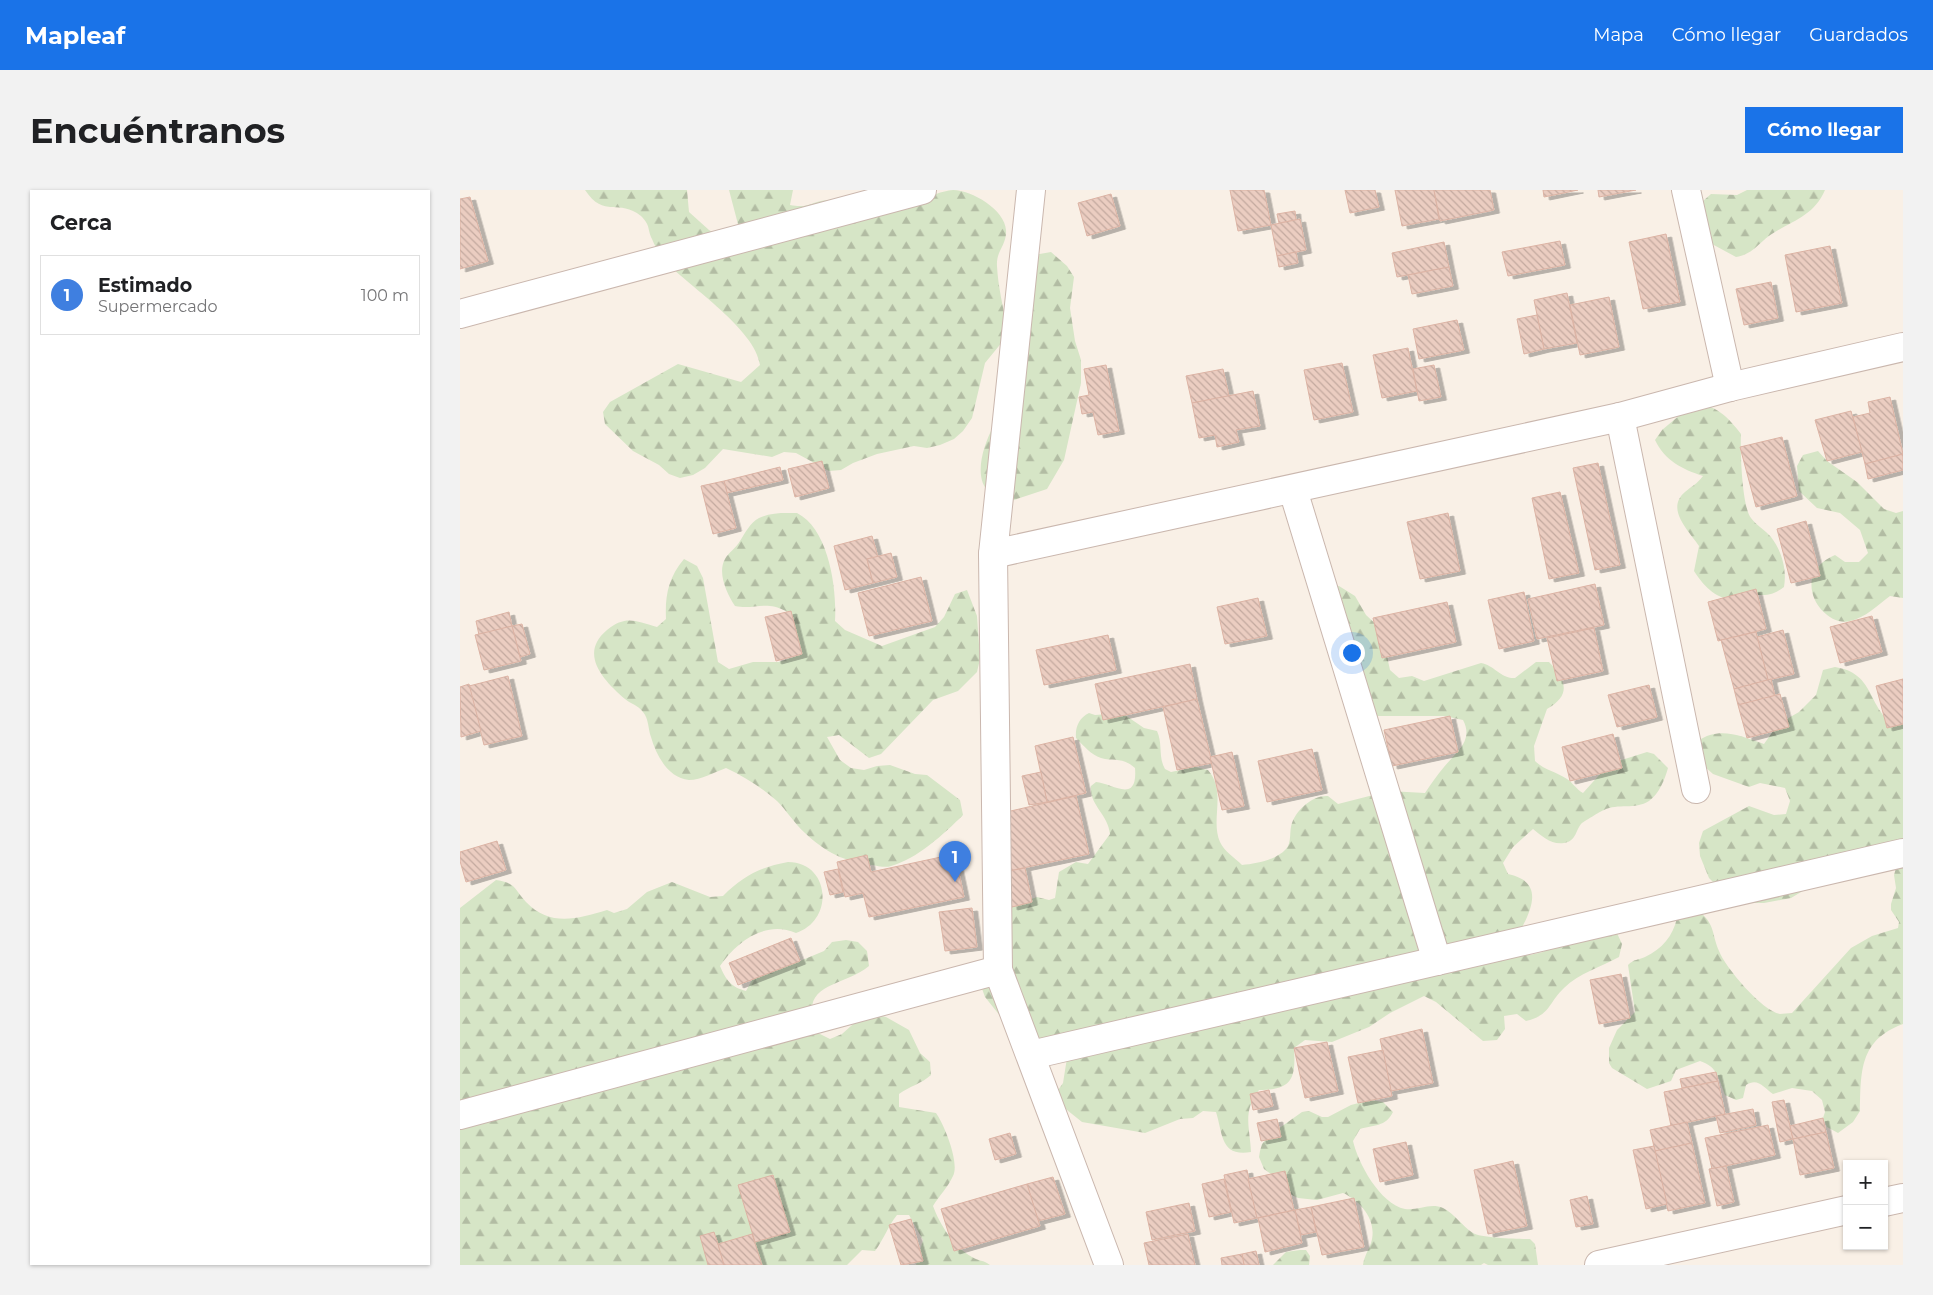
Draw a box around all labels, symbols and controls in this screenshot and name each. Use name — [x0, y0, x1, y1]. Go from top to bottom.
text: Mapleaf — [25, 21, 125, 50]
text: Mapa — [1593, 24, 1644, 46]
text: Cómo llegar — [1672, 24, 1781, 46]
text: Guardados — [1809, 24, 1908, 46]
button: Cómo llegar — [1745, 107, 1903, 153]
text: Encuéntranos — [30, 109, 285, 152]
text: Cerca — [50, 210, 112, 235]
text: Estimado — [98, 274, 192, 297]
text: 1 — [64, 286, 70, 305]
text: 100 m — [361, 286, 409, 305]
text: Supermercado — [98, 297, 218, 316]
your location — [1339, 640, 1365, 666]
pin: 1 — [939, 841, 971, 882]
map controls — [1843, 1160, 1888, 1250]
button: + — [1843, 1160, 1888, 1205]
button: − — [1843, 1205, 1888, 1250]

